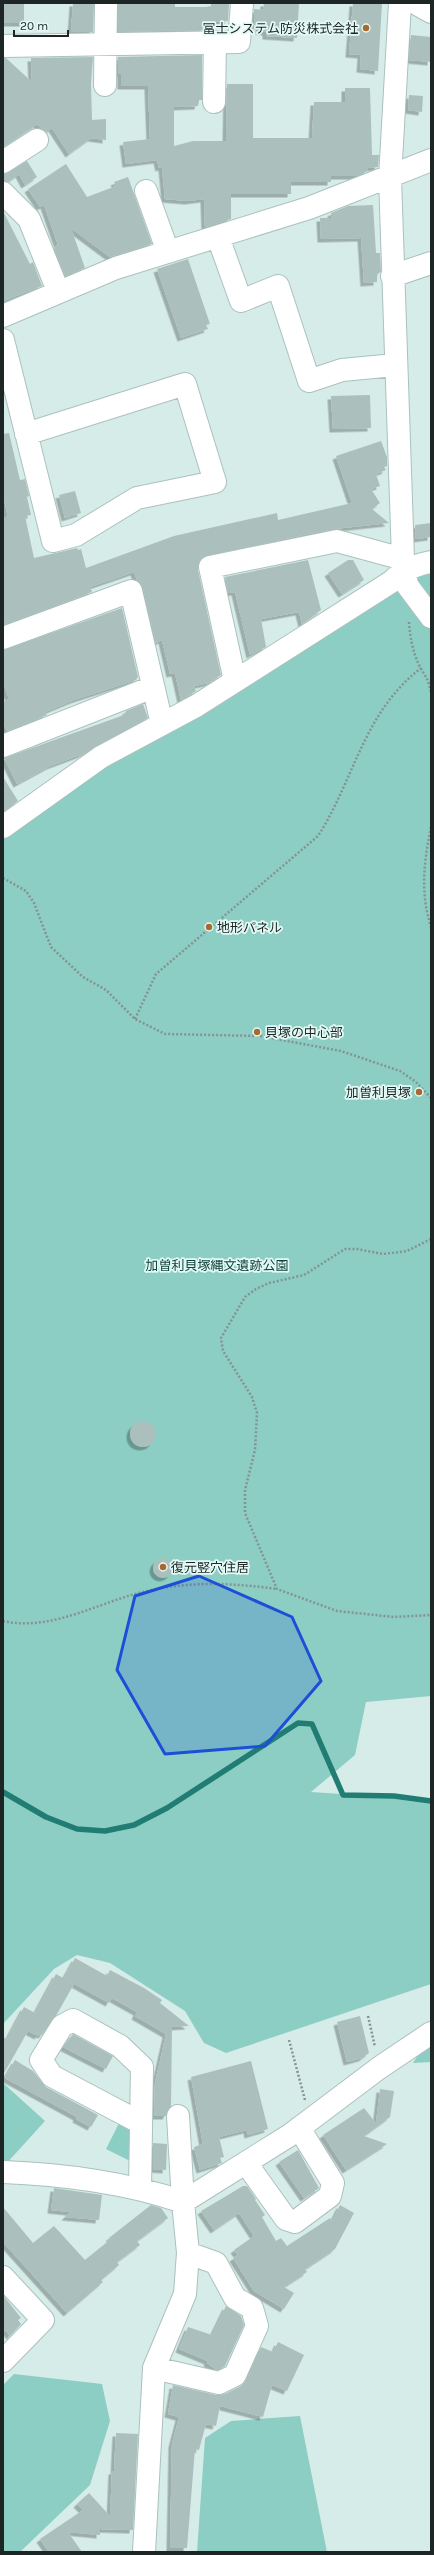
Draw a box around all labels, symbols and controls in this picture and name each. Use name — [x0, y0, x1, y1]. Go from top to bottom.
scale bar — [14, 12, 68, 38]
text: 20 m — [20, 19, 48, 33]
place label: 冨士システム防災株式会社 — [202, 21, 358, 36]
marker: 冨士システム防災株式会社 — [361, 23, 371, 33]
place label: 地形パネル — [217, 920, 282, 935]
marker: 地形パネル — [204, 922, 214, 932]
place label: 貝塚の中心部 — [265, 1025, 343, 1040]
marker: 貝塚の中心部 — [252, 1027, 262, 1037]
place label: 加曽利貝塚 — [346, 1085, 411, 1100]
marker: 加曽利貝塚 — [414, 1087, 424, 1097]
park label: 加曽利貝塚縄文遺跡公園 — [145, 1258, 289, 1273]
place label: 復元竪穴住居 — [171, 1560, 249, 1575]
marker: 復元竪穴住居 — [158, 1562, 168, 1572]

